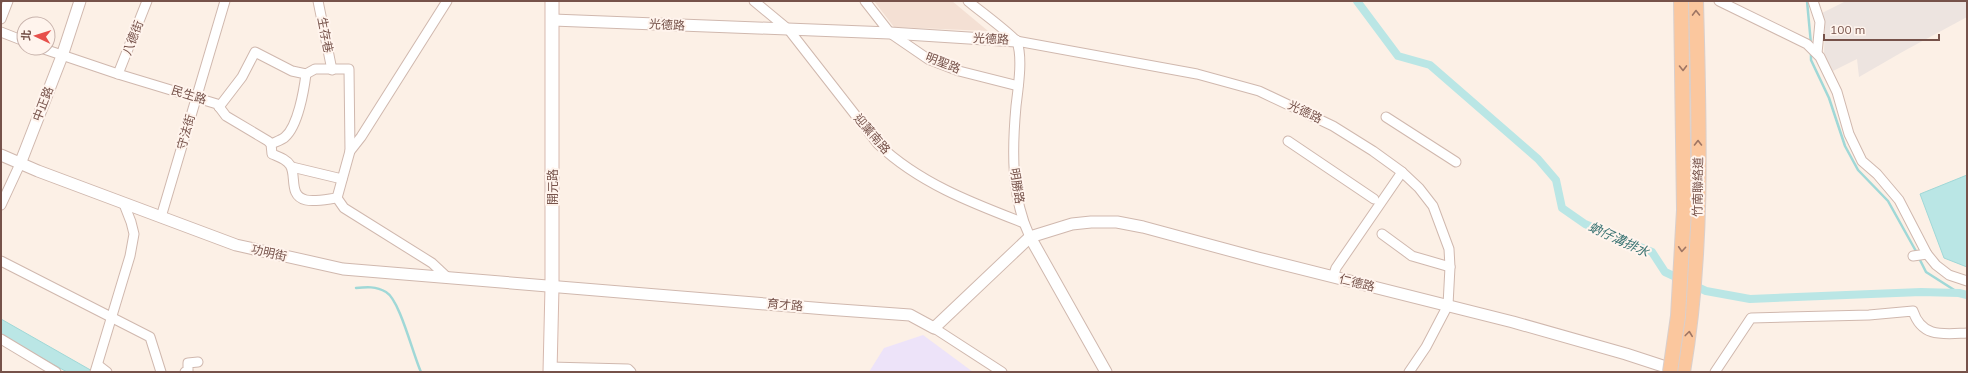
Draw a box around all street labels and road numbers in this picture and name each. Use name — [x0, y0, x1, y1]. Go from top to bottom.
street label: 生存巷 — [315, 16, 336, 54]
street label: 光德路 — [649, 16, 685, 33]
street label: 八德街 — [119, 18, 146, 57]
street label: 光德路 — [973, 30, 1009, 47]
street label: 明聖路 — [924, 49, 963, 76]
street label: 民生路 — [170, 82, 209, 107]
street label: 中正路 — [29, 84, 56, 123]
street label: 光德路 — [1286, 97, 1325, 126]
street label: 迎薰南路 — [851, 111, 894, 157]
street label: 守法街 — [173, 112, 198, 151]
street label: 竹南聯絡道 — [1689, 157, 1706, 217]
street label: 明勝路 — [1007, 167, 1028, 205]
street label: 開元路 — [545, 169, 560, 205]
street label: 功明街 — [250, 241, 288, 264]
street label: 仁德路 — [1338, 271, 1376, 294]
street label: 育才路 — [766, 295, 804, 314]

